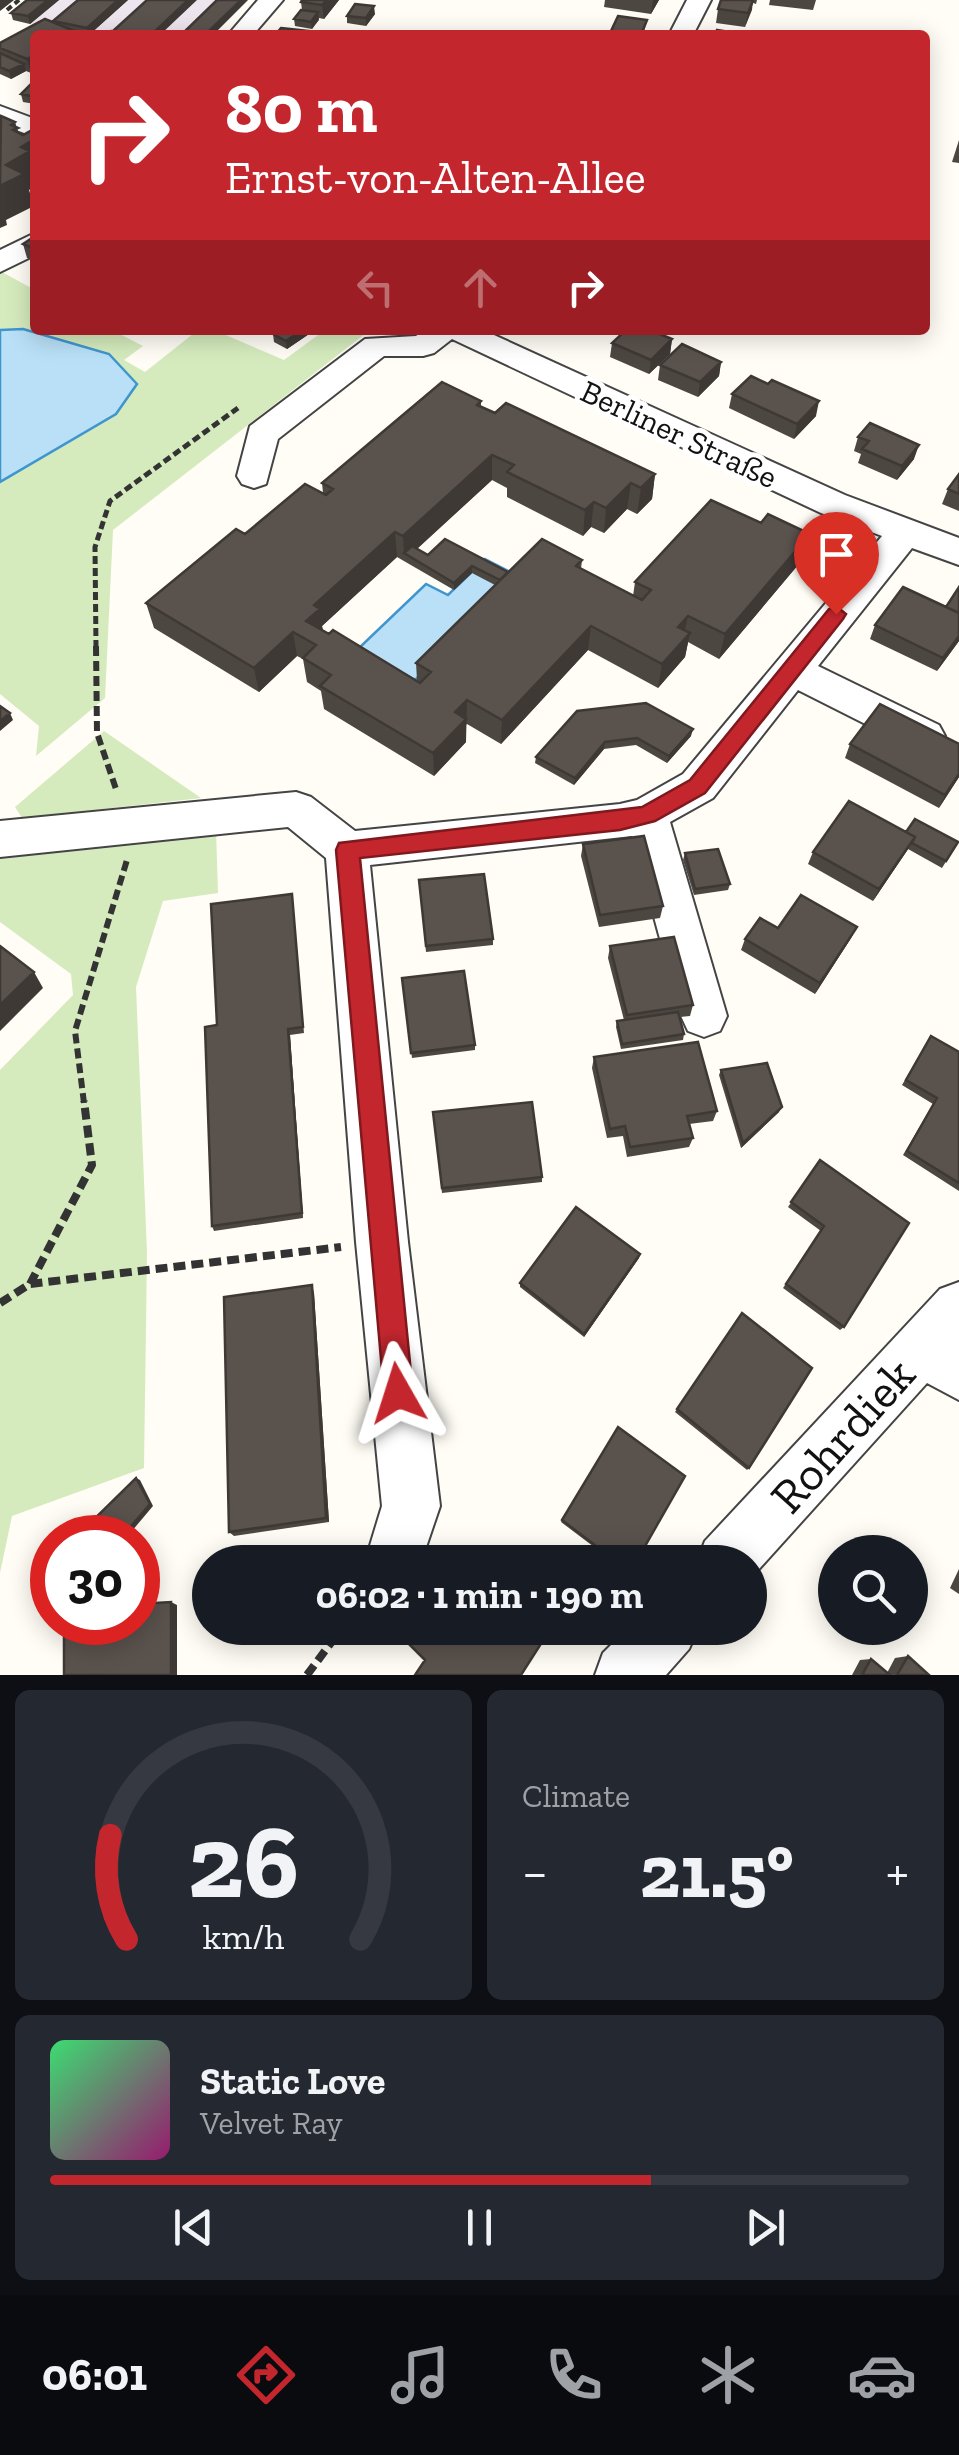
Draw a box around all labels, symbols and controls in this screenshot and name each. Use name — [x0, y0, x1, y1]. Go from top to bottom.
text: 80 m — [225, 66, 377, 150]
icon: right — [60, 70, 190, 200]
text: Ernst-von-Alten-Allee — [225, 151, 646, 205]
icon: left — [348, 260, 403, 315]
icon: ahead — [453, 260, 508, 315]
icon: right — [558, 260, 613, 315]
street label: Berliner Straße — [575, 372, 783, 496]
pin — [794, 512, 879, 615]
icon: arrive — [809, 527, 864, 582]
position arrow — [346, 1341, 450, 1445]
street label: Rohrdiek — [758, 1346, 926, 1524]
speed limit sign: 30 — [30, 1515, 160, 1645]
map controls — [818, 1535, 928, 1645]
button: search — [818, 1535, 928, 1645]
text: 06:02 · 1 min · 190 m — [316, 1572, 643, 1618]
text: Climate — [522, 1777, 630, 1815]
text: 26 — [188, 1799, 299, 1924]
text: 21.5° — [640, 1826, 794, 1916]
text: − — [522, 1839, 548, 1905]
text: + — [886, 1839, 909, 1905]
text: km/h — [203, 1915, 284, 1958]
text: Static Love — [200, 2058, 385, 2104]
text: Velvet Ray — [200, 2104, 343, 2142]
icon: previous — [166, 2200, 221, 2255]
icon: pause — [452, 2200, 507, 2255]
icon: next — [738, 2200, 793, 2255]
icon: directions — [231, 2340, 301, 2410]
icon: music — [385, 2340, 455, 2410]
icon: phone — [539, 2340, 609, 2410]
icon: climate — [693, 2340, 763, 2410]
icon: car — [847, 2340, 917, 2410]
text: 06:01 — [42, 2348, 147, 2402]

